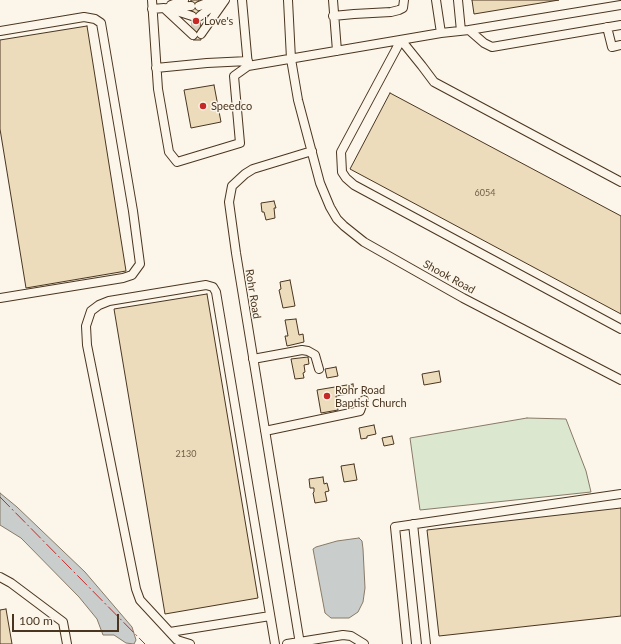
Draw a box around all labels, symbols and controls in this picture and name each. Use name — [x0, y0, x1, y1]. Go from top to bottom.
place label: Love's — [204, 14, 233, 28]
marker: Love's — [191, 16, 201, 26]
place label: Speedco — [211, 99, 252, 113]
marker: Speedco — [198, 101, 208, 111]
house number: 6054 — [475, 188, 495, 198]
street label: Shook Road — [421, 257, 477, 297]
street label: Rohr Road — [243, 268, 263, 320]
place label: Rohr Road Baptist Church — [335, 383, 407, 409]
marker: Rohr Road Baptist Church — [322, 391, 332, 401]
house number: 2130 — [176, 449, 196, 459]
scale bar — [14, 606, 121, 632]
text: 100 m — [19, 613, 53, 628]

